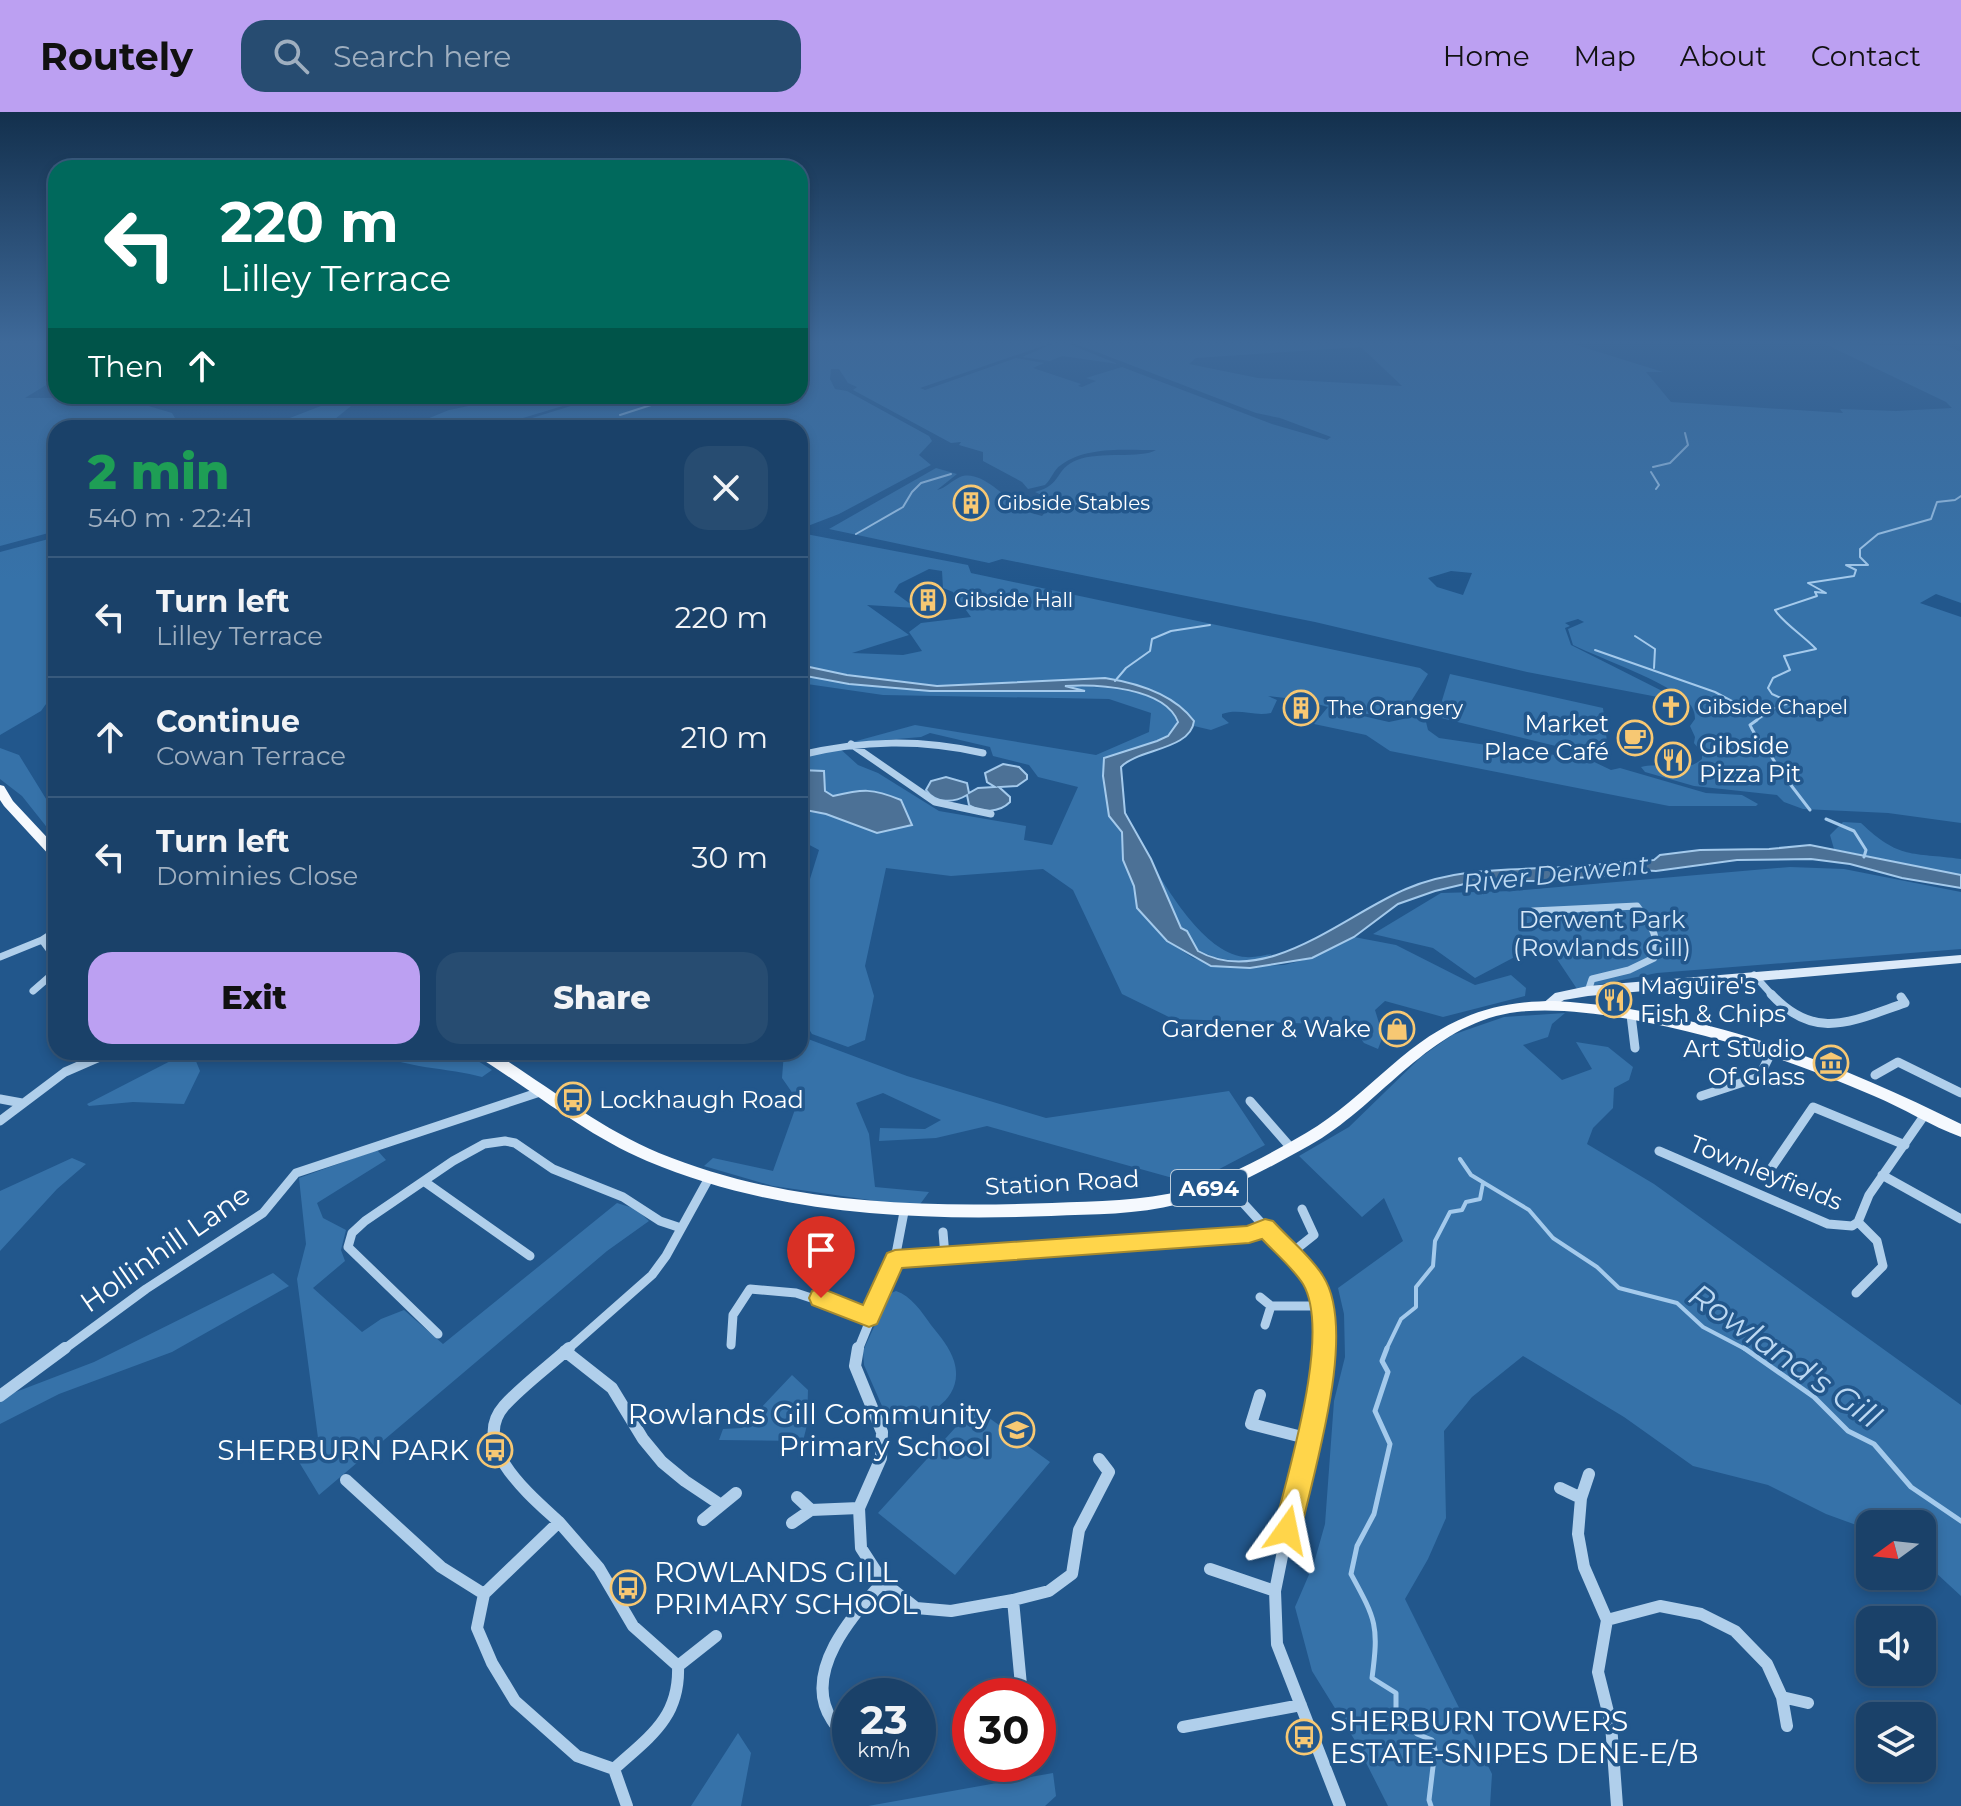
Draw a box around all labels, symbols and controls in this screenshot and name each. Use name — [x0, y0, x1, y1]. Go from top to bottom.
search box — [241, 20, 801, 92]
text: Routely — [40, 33, 193, 80]
icon: search — [269, 34, 313, 78]
text: Search here — [333, 38, 511, 75]
text: Home — [1443, 39, 1530, 73]
text: Map — [1574, 39, 1636, 73]
text: About — [1680, 39, 1767, 73]
text: Contact — [1811, 39, 1921, 73]
text: 220 m — [220, 188, 399, 256]
icon: left — [88, 192, 192, 296]
text: Lilley Terrace — [220, 256, 451, 300]
icon: ahead — [180, 344, 224, 388]
text: Then — [88, 348, 164, 385]
text: 2 min — [88, 443, 229, 501]
button: close — [684, 446, 768, 530]
building icon: Gibside Stables — [952, 484, 990, 522]
place label: Gibside Stables — [997, 491, 1150, 515]
text: 540 m · 22:41 — [88, 502, 253, 534]
building icon: Gibside Hall — [909, 581, 947, 619]
text: Turn left — [156, 583, 289, 620]
place label: Gibside Hall — [954, 588, 1073, 612]
icon: left — [88, 595, 132, 639]
text: 220 m — [674, 599, 768, 636]
text: Lilley Terrace — [156, 620, 323, 652]
church icon: Gibside Chapel — [1652, 688, 1690, 726]
building icon: The Orangery — [1282, 689, 1320, 727]
place label: Gibside Chapel — [1697, 695, 1848, 719]
place label: The Orangery — [1327, 696, 1463, 720]
text: Continue — [156, 703, 300, 740]
place label: Market Place Café — [1484, 709, 1609, 766]
icon: ahead — [88, 715, 132, 759]
text: 210 m — [681, 719, 768, 756]
cafe icon: Market Place Café — [1616, 719, 1654, 757]
place label: Gibside Pizza Pit — [1699, 731, 1801, 788]
text: Cowan Terrace — [156, 740, 346, 772]
restaurant icon: Gibside Pizza Pit — [1654, 741, 1692, 779]
text: Turn left — [156, 823, 289, 860]
icon: left — [88, 835, 132, 879]
text: 30 m — [692, 839, 768, 876]
water label: River Derwent — [1461, 848, 1651, 900]
text: Dominies Close — [156, 860, 358, 892]
park label: Derwent Park (Rowlands Gill) — [1513, 905, 1691, 962]
button: Exit — [88, 952, 420, 1044]
button: Share — [436, 952, 768, 1044]
place label: Maguire's Fish & Chips — [1640, 971, 1786, 1028]
restaurant icon: Maguire's Fish & Chips — [1595, 981, 1633, 1019]
shop icon: Gardener & Wake — [1378, 1010, 1416, 1048]
place label: Gardener & Wake — [1161, 1014, 1371, 1043]
place label: Art Studio Of Glass — [1683, 1034, 1805, 1091]
museum icon: Art Studio Of Glass — [1812, 1044, 1850, 1082]
bus stop icon: Lockhaugh Road — [554, 1081, 592, 1119]
place label: Lockhaugh Road — [599, 1085, 804, 1114]
street label: Townleyfields — [1686, 1129, 1847, 1216]
street label: Station Road — [984, 1164, 1140, 1201]
road number: A694 — [1171, 1170, 1247, 1206]
street label: Hollinhill Lane — [74, 1177, 256, 1319]
pin — [787, 1216, 855, 1298]
icon: arrive — [799, 1228, 843, 1272]
water label: Rowland's Gill — [1682, 1275, 1889, 1436]
place label: Rowlands Gill Community Primary School — [628, 1397, 992, 1463]
school or university icon: Rowlands Gill Community Primary School — [998, 1411, 1036, 1449]
bus stop icon: SHERBURN PARK — [476, 1431, 514, 1469]
place label: SHERBURN PARK — [217, 1433, 469, 1467]
position arrow — [1245, 1488, 1329, 1572]
north arrow — [1856, 1510, 1936, 1590]
map controls — [1856, 1510, 1936, 1782]
place label: ROWLANDS GILL PRIMARY SCHOOL — [654, 1555, 918, 1621]
bus stop icon: ROWLANDS GILL PRIMARY SCHOOL — [609, 1569, 647, 1607]
button: sound — [1856, 1606, 1936, 1686]
speed limit sign: 30 — [952, 1678, 1056, 1782]
text: 23 — [860, 1695, 908, 1744]
button: layers — [1856, 1702, 1936, 1782]
place label: SHERBURN TOWERS ESTATE-SNIPES DENE-E/B — [1330, 1704, 1699, 1770]
bus stop icon: SHERBURN TOWERS ESTATE-SNIPES DENE-E/B — [1285, 1718, 1323, 1756]
text: km/h — [857, 1738, 911, 1762]

